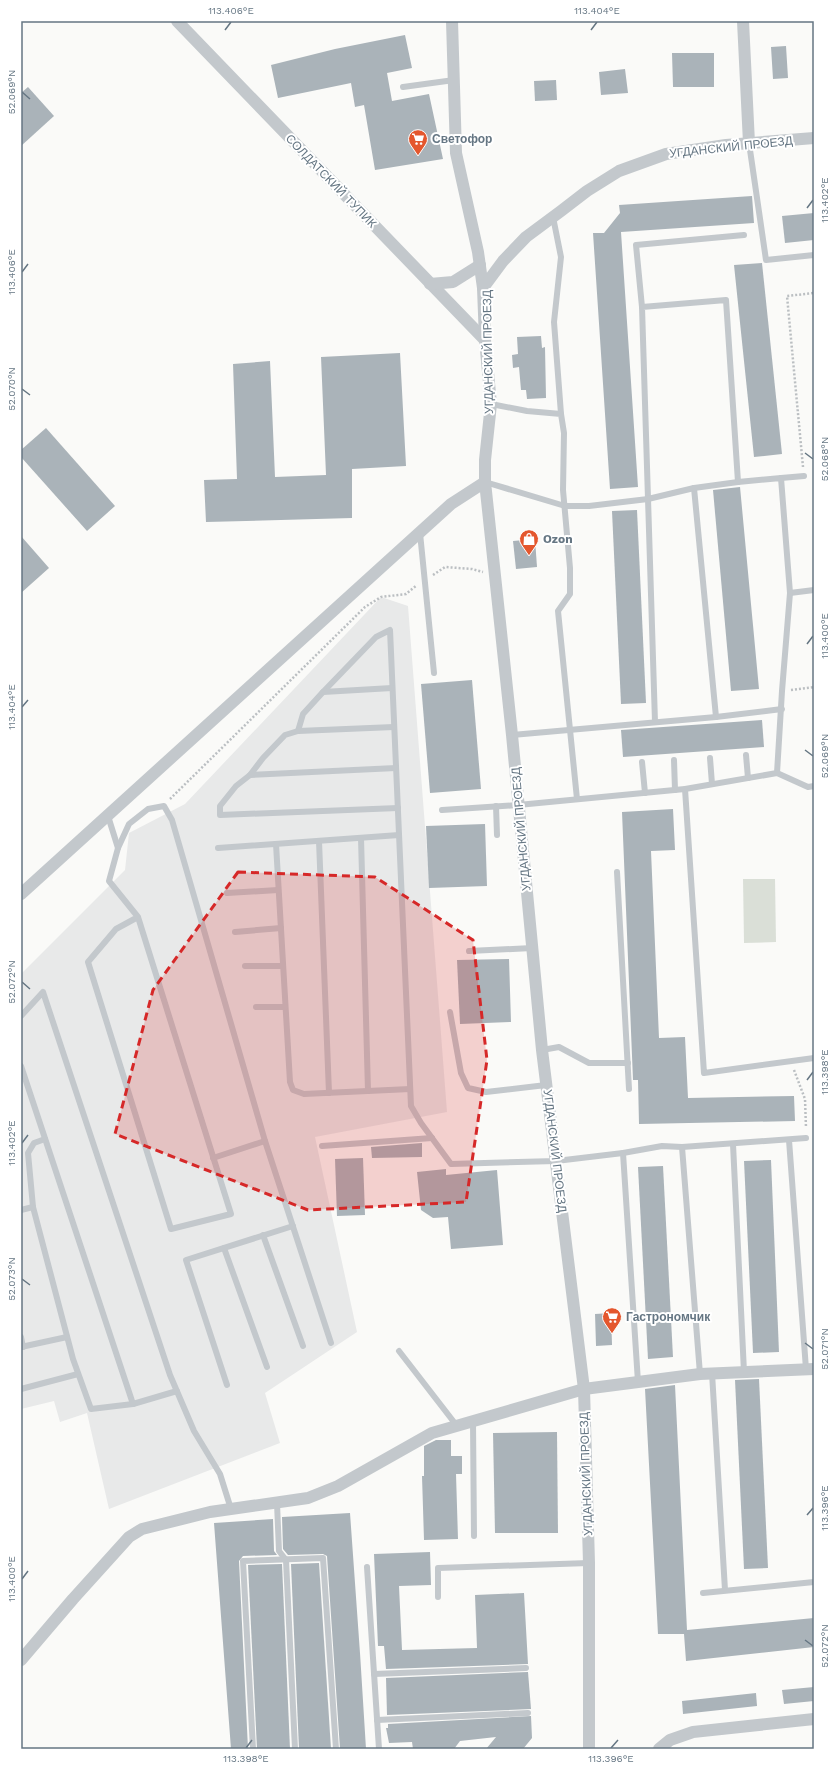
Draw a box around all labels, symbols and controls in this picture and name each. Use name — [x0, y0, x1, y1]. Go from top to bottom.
text: 113.406°E — [208, 5, 254, 16]
text: 113.404°E — [574, 5, 620, 16]
text: 52.069°N — [6, 70, 17, 114]
supermarket icon: Светофор — [407, 128, 429, 156]
street label: СОЛДАТСКИЙ ТУПИК — [283, 131, 380, 231]
place label: Светофор — [432, 132, 492, 146]
street label: УГДАНСКИЙ ПРОЕЗД — [669, 133, 793, 160]
text: 113.402°E — [819, 177, 830, 223]
text: 113.406°E — [6, 249, 17, 295]
street label: УГДАНСКИЙ ПРОЕЗД — [479, 290, 496, 414]
text: 52.070°N — [6, 367, 17, 411]
text: 52.068°N — [819, 437, 830, 481]
shop icon: Ozon — [518, 528, 540, 556]
place label: Ozon — [543, 532, 573, 546]
text: 113.400°E — [819, 613, 830, 659]
text: 113.404°E — [6, 684, 17, 730]
text: 52.069°N — [819, 734, 830, 778]
street label: УГДАНСКИЙ ПРОЕЗД — [508, 767, 533, 891]
text: 52.072°N — [6, 960, 17, 1004]
text: 113.398°E — [819, 1049, 830, 1095]
street label: УГДАНСКИЙ ПРОЕЗД — [541, 1089, 570, 1213]
text: 113.402°E — [6, 1120, 17, 1166]
text: 52.073°N — [6, 1257, 17, 1301]
supermarket icon: Гастрономчик — [601, 1306, 623, 1334]
place label: Гастрономчик — [626, 1310, 711, 1324]
text: 52.071°N — [819, 1328, 830, 1370]
street label: УГДАНСКИЙ ПРОЕЗД — [576, 1412, 595, 1536]
text: 113.396°E — [819, 1485, 830, 1531]
text: 113.400°E — [6, 1556, 17, 1602]
text: 52.072°N — [819, 1624, 830, 1668]
text: 113.398°E — [223, 1753, 269, 1764]
text: 113.396°E — [588, 1753, 634, 1764]

